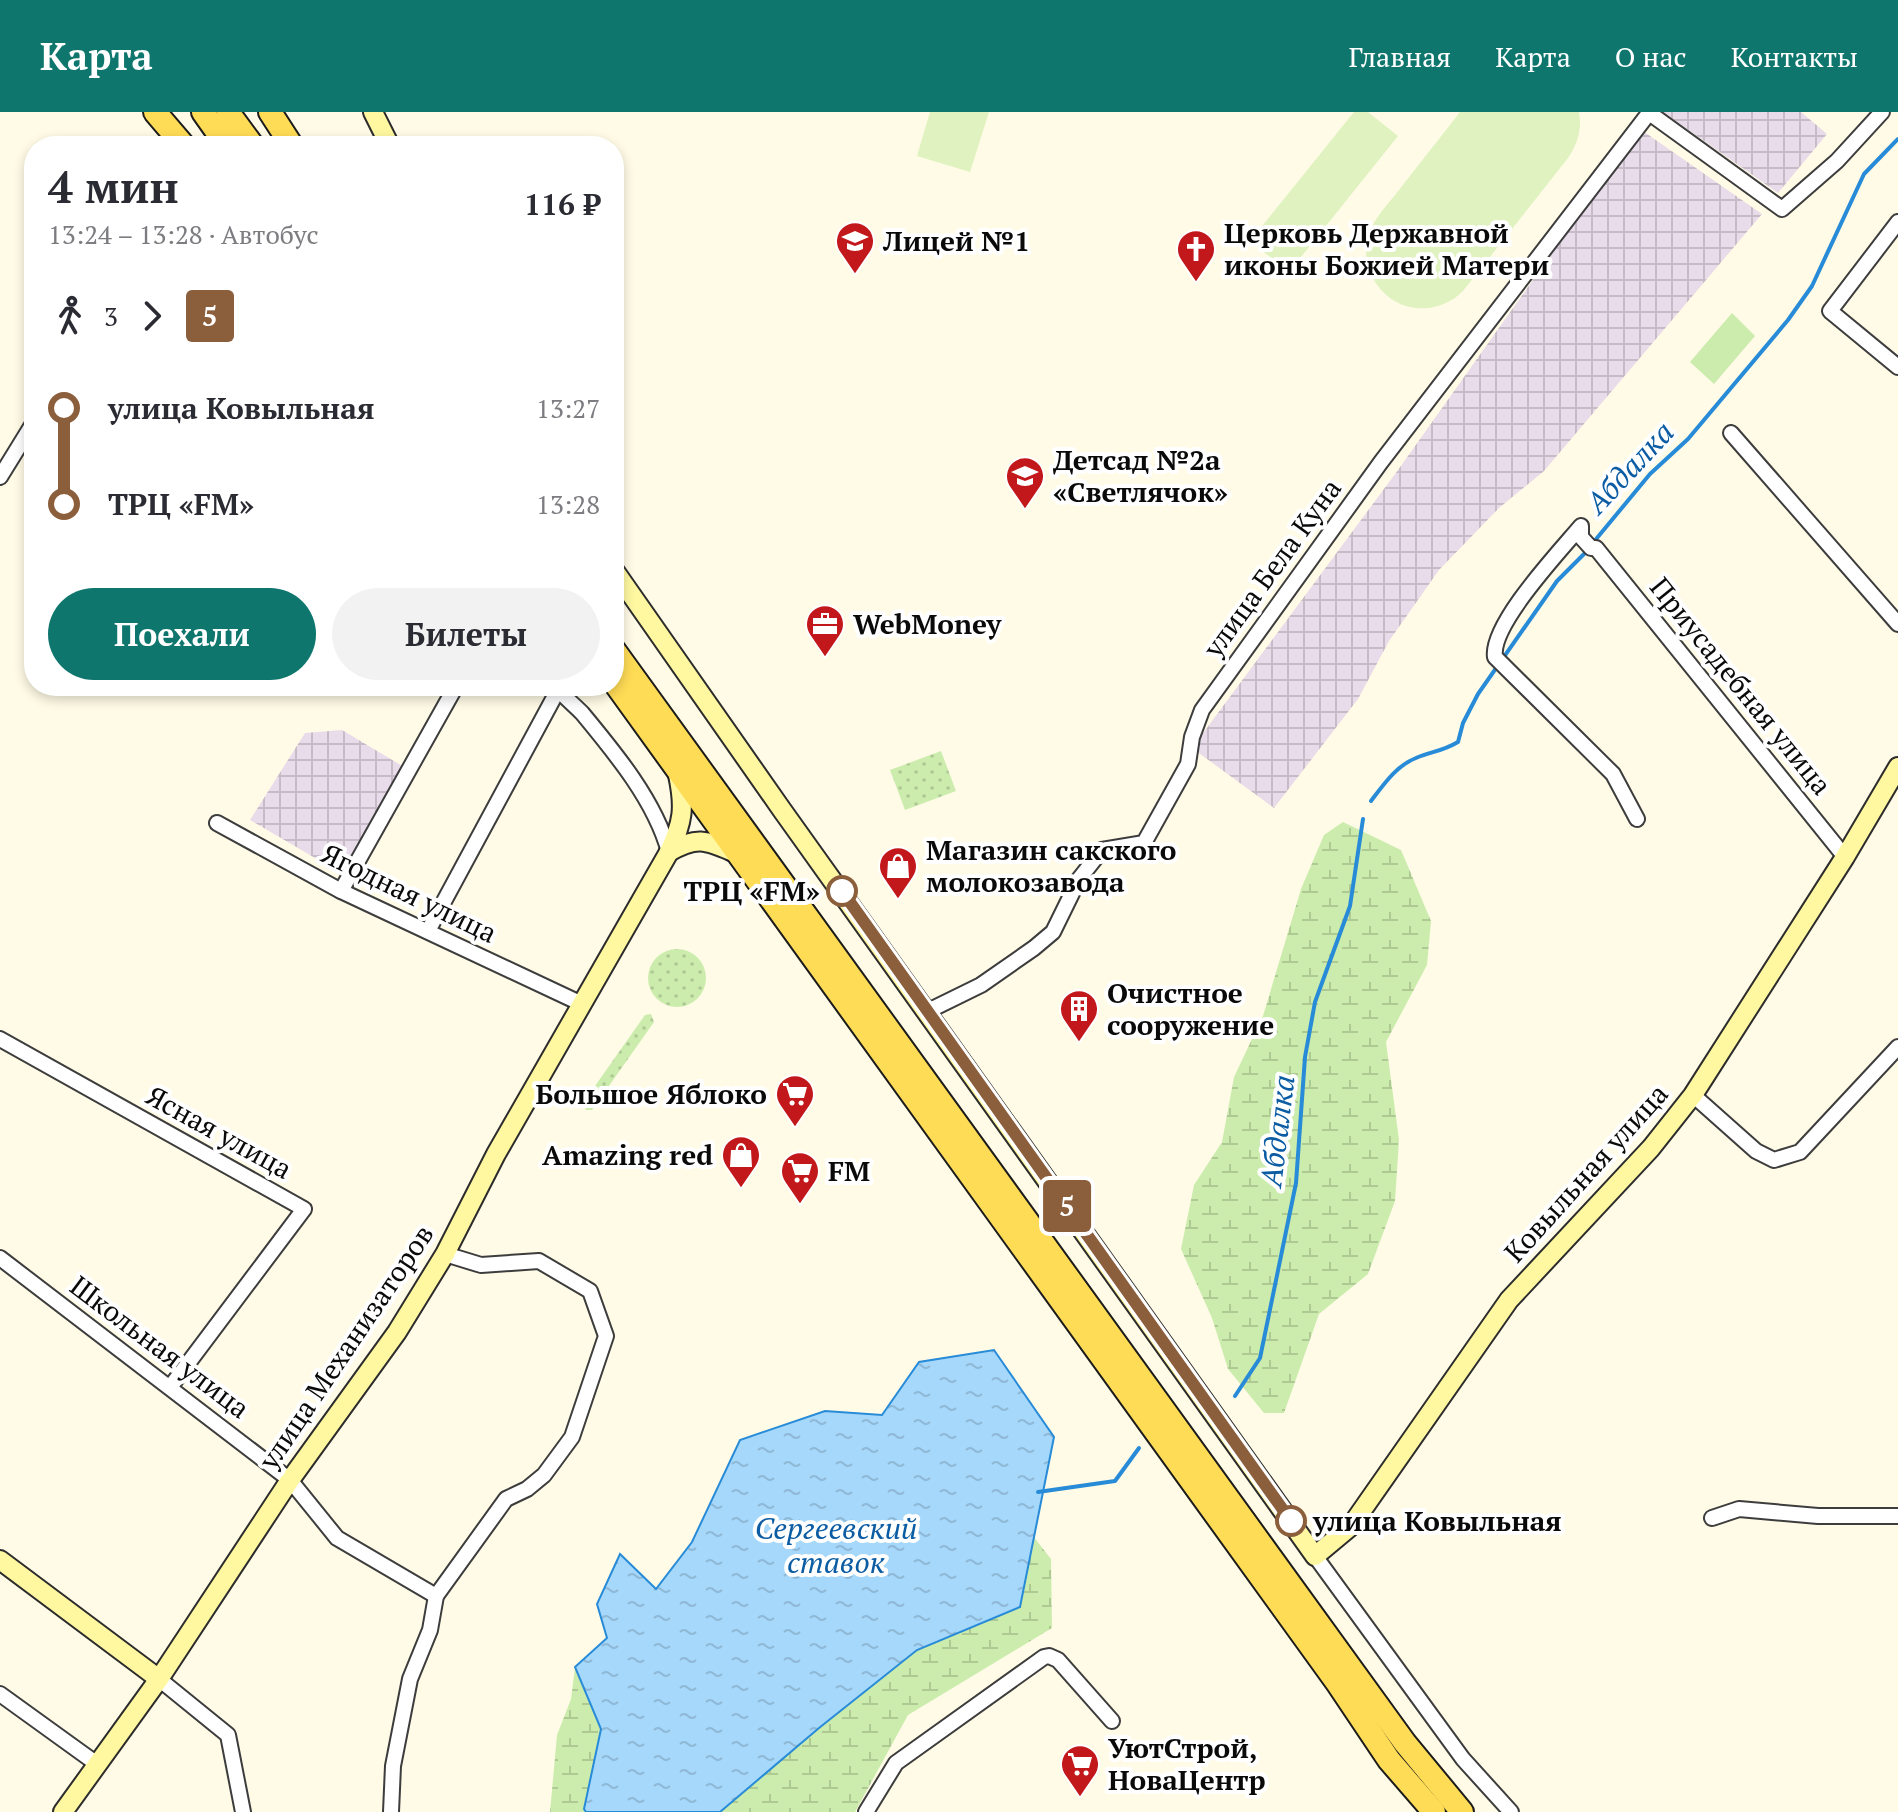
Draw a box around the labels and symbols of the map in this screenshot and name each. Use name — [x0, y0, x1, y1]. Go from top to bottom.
place label: Церковь Державной иконы Божией Матери — [1224, 214, 1549, 283]
school or university icon: Лицей №1 — [834, 220, 876, 275]
place label: Лицей №1 — [882, 222, 1030, 259]
church icon: Церковь Державной иконы Божией Матери — [1175, 228, 1217, 283]
water label: Абдалка — [1575, 413, 1682, 523]
place label: Детсад №2а «Светлячок» — [1053, 441, 1228, 510]
school or university icon: Детсад №2а «Светлячок» — [1004, 455, 1046, 510]
street label: улица Бела Куна — [1194, 471, 1349, 665]
street label: Приусадебная улица — [1642, 569, 1841, 802]
office icon: WebMoney — [804, 603, 846, 658]
place label: WebMoney — [853, 605, 1003, 642]
place label: Магазин сакского молокозавода — [926, 831, 1176, 900]
street label: Ягодная улица — [315, 834, 503, 951]
shop icon: Магазин сакского молокозавода — [877, 845, 919, 900]
place label: ТРЦ «FM» — [684, 872, 820, 909]
marker: ТРЦ «FM» — [827, 876, 857, 906]
place label: Очистное сооружение — [1107, 974, 1274, 1043]
building icon: Очистное сооружение — [1058, 988, 1100, 1043]
supermarket icon: Большое Яблоко — [774, 1073, 816, 1128]
water label: Абдалка — [1250, 1073, 1304, 1191]
place label: Большое Яблоко — [535, 1075, 767, 1112]
street label: Ясная улица — [140, 1076, 299, 1187]
street label: Ковыльная улица — [1496, 1076, 1676, 1270]
shop icon: Amazing red — [720, 1134, 762, 1189]
place label: Amazing red — [542, 1136, 713, 1173]
supermarket icon: FM — [779, 1150, 821, 1205]
place label: FM — [828, 1152, 870, 1189]
line badge: 5 — [1041, 1180, 1093, 1232]
street label: улица Механизаторов — [249, 1217, 441, 1477]
street label: Школьная улица — [63, 1267, 257, 1426]
place label: улица Ковыльная — [1312, 1502, 1562, 1539]
marker: улица Ковыльная — [1276, 1506, 1306, 1536]
water label: Сергеевский ставок — [755, 1508, 917, 1582]
place label: УютСтрой, НоваЦентр — [1108, 1729, 1266, 1798]
supermarket icon: УютСтрой, НоваЦентр — [1059, 1743, 1101, 1798]

